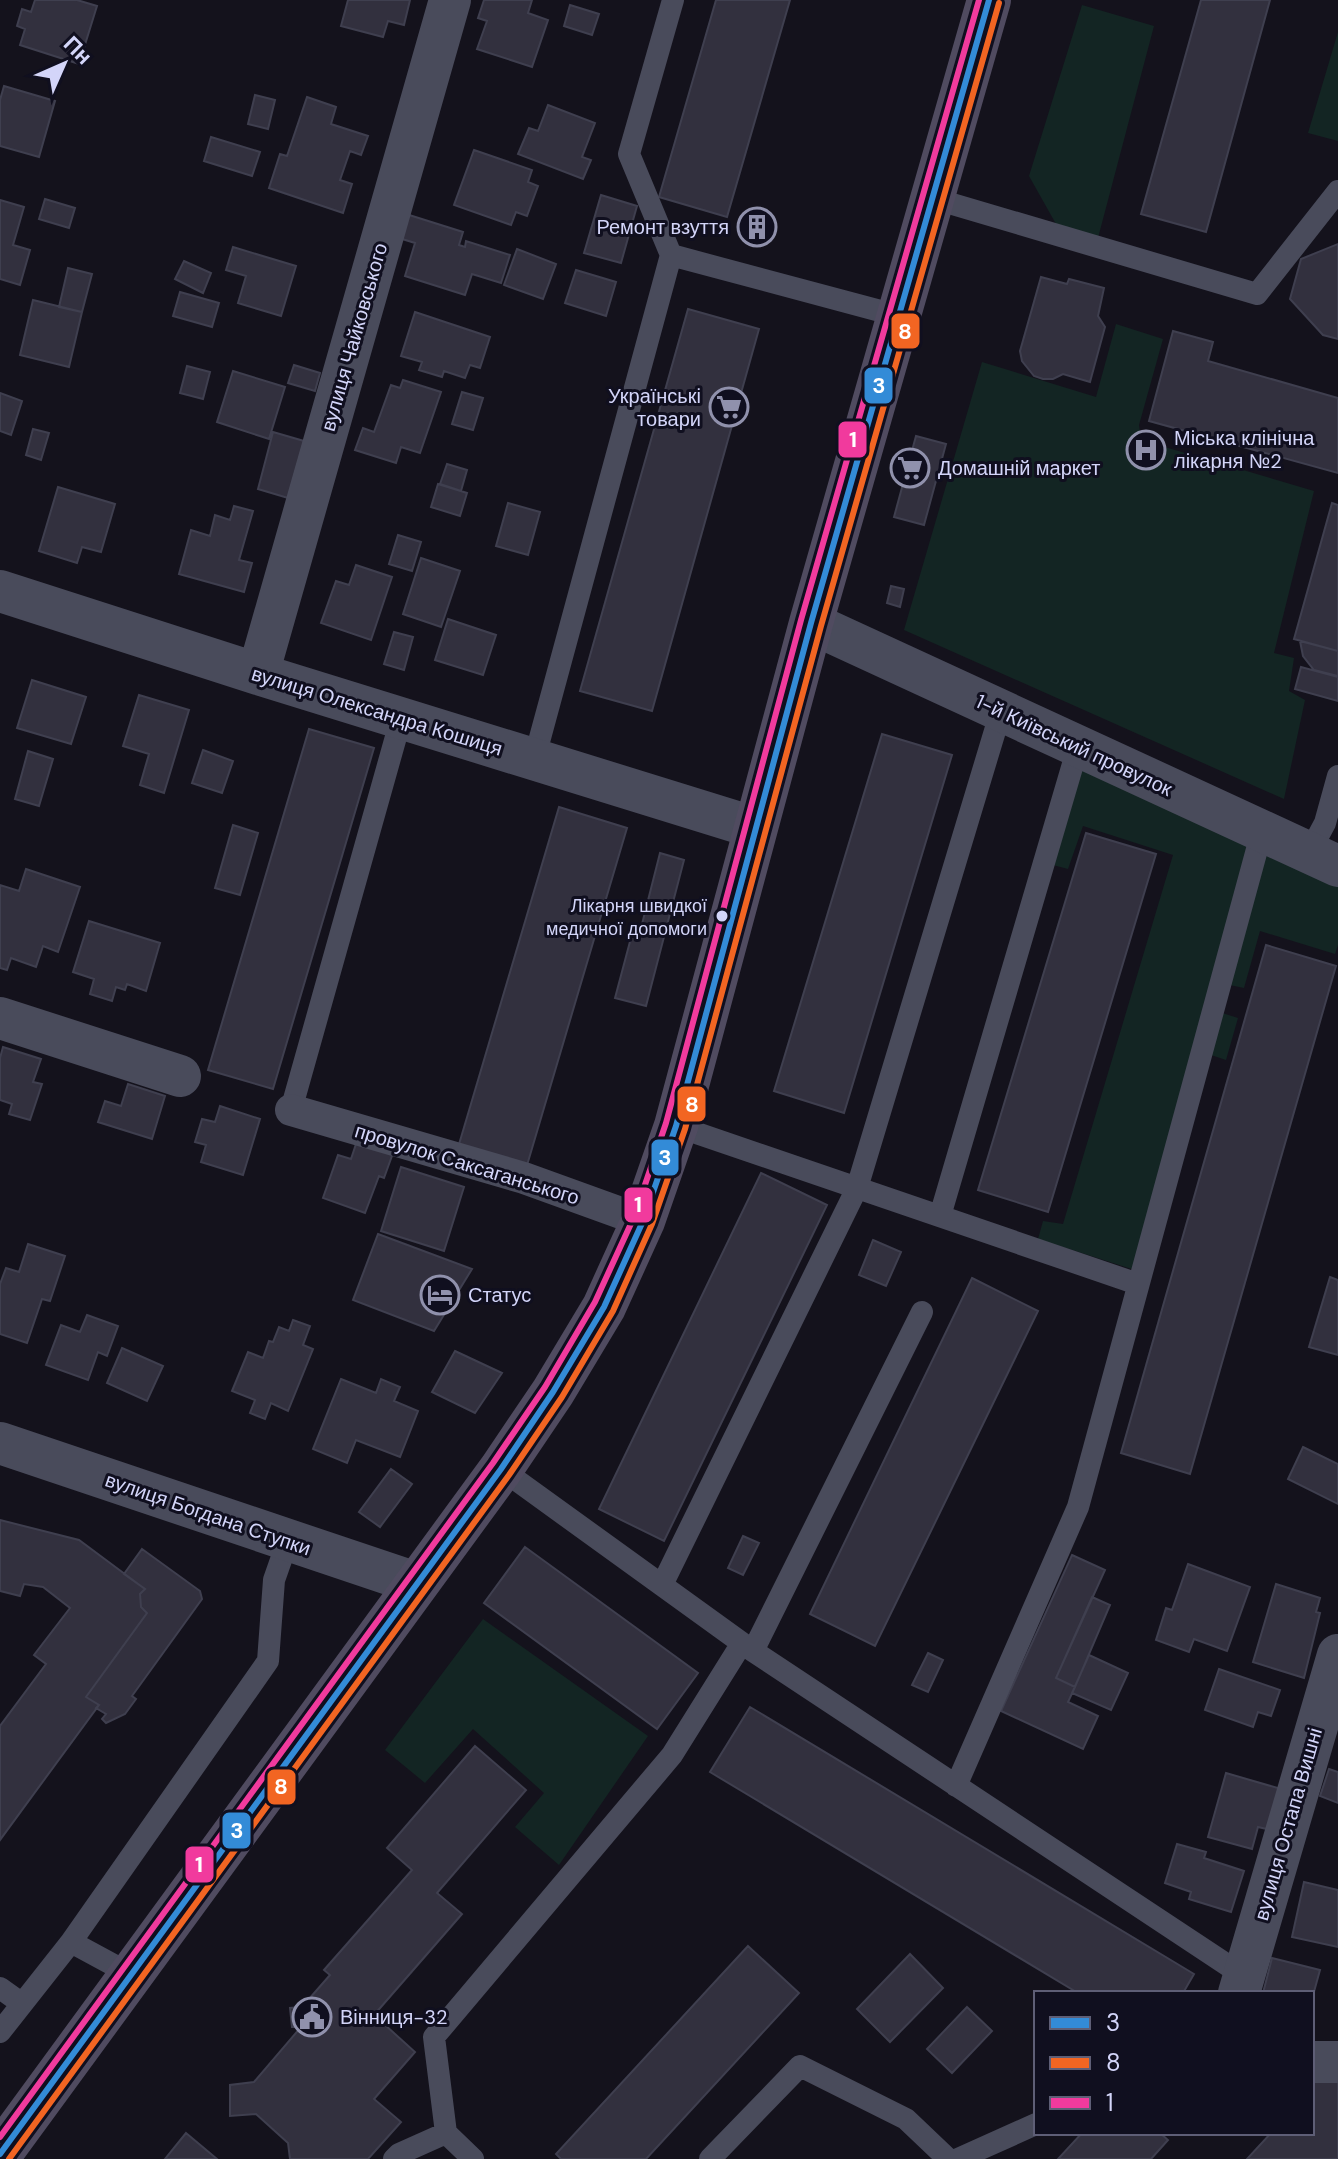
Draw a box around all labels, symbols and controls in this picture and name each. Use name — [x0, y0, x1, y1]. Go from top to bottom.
north arrow — [24, 24, 104, 104]
text: Пн — [57, 30, 98, 71]
building icon: Ремонт взуття — [736, 206, 778, 248]
place label: Ремонт взуття — [597, 214, 729, 240]
street label: вулиця Чайковського — [315, 240, 393, 434]
line badge: 8 — [890, 312, 921, 350]
text: 8 — [898, 317, 912, 346]
line badge: 3 — [863, 366, 894, 405]
text: 3 — [872, 371, 886, 400]
place label: Українські товари — [608, 383, 701, 432]
supermarket icon: Українські товари — [708, 386, 750, 428]
line badge: 1 — [837, 420, 868, 459]
text: 1 — [849, 425, 857, 454]
place label: Міська клінічна лікарня №2 — [1174, 425, 1315, 474]
hospital icon: Міська клінічна лікарня №2 — [1125, 429, 1167, 471]
supermarket icon: Домашній маркет — [889, 447, 931, 489]
place label: Домашній маркет — [938, 455, 1100, 481]
street label: вулиця Олександра Кошиця — [248, 660, 506, 762]
street label: 1-й Київський провулок — [972, 688, 1177, 802]
place label: Лікарня швидкої медичної допомоги — [546, 894, 707, 941]
marker: Лікарня швидкої медичної допомоги — [714, 908, 730, 924]
line badge: 8 — [676, 1085, 707, 1123]
text: 8 — [685, 1090, 699, 1119]
street label: провулок Саксаганського — [352, 1117, 582, 1211]
line badge: 3 — [650, 1138, 680, 1177]
text: 3 — [658, 1143, 672, 1172]
line badge: 1 — [623, 1186, 654, 1224]
text: 1 — [634, 1190, 642, 1219]
hotel icon: Статус — [419, 1274, 461, 1316]
place label: Статус — [468, 1282, 531, 1308]
street label: вулиця Богдана Ступки — [102, 1467, 314, 1561]
street label: вулиця Остапа Вишні — [1248, 1725, 1328, 1923]
line badge: 8 — [266, 1768, 297, 1806]
text: 8 — [274, 1772, 288, 1801]
line badge: 3 — [221, 1811, 252, 1850]
text: 3 — [230, 1816, 244, 1845]
line badge: 1 — [184, 1845, 215, 1884]
text: 1 — [195, 1850, 203, 1879]
legend — [1034, 1991, 1314, 2135]
public building icon: Вінниця-32 — [291, 1996, 333, 2038]
place label: Вінниця-32 — [340, 2004, 448, 2030]
text: 3 — [1106, 2007, 1120, 2038]
text: 8 — [1106, 2047, 1121, 2078]
text: 1 — [1106, 2087, 1114, 2118]

